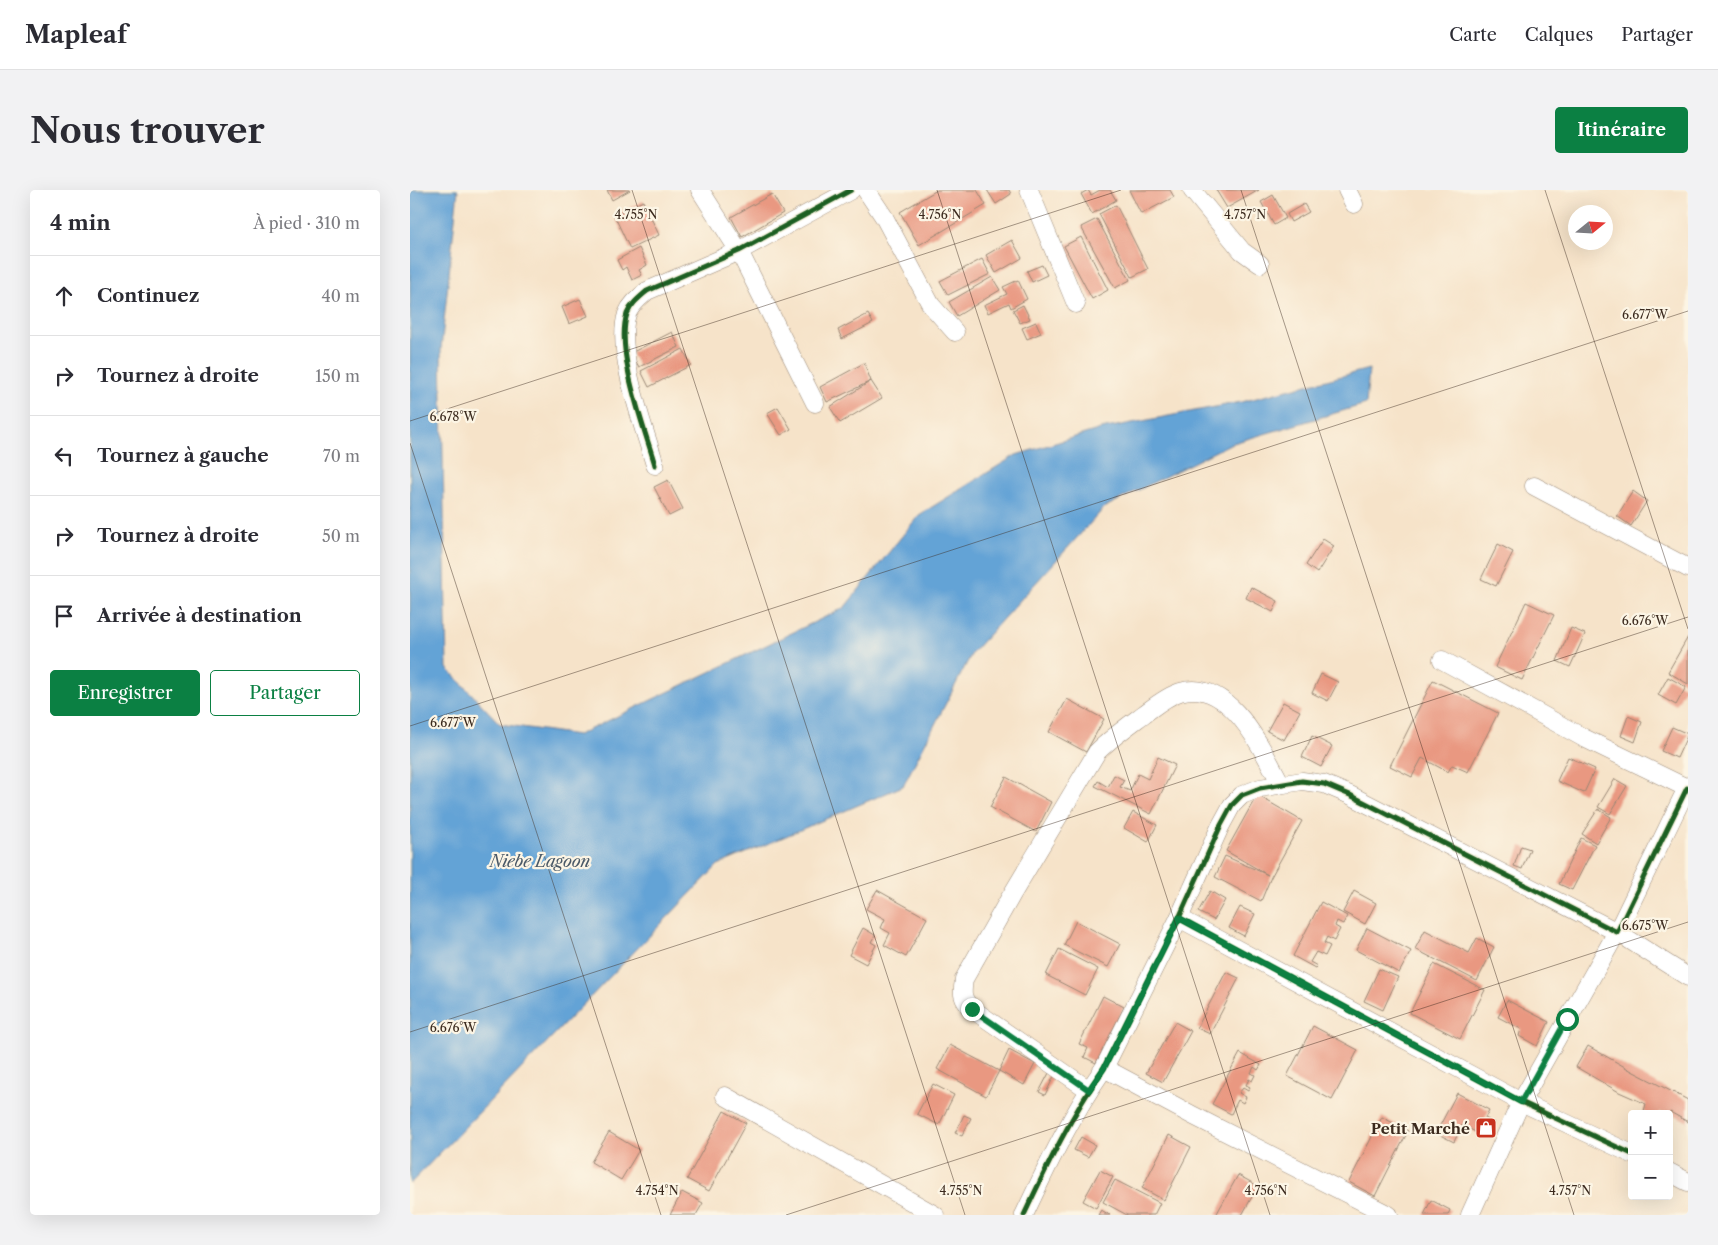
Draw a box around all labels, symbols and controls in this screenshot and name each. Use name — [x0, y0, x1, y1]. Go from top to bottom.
text: Mapleaf — [25, 20, 127, 49]
text: Carte — [1449, 24, 1497, 46]
text: Calques — [1525, 24, 1593, 46]
text: Partager — [1621, 24, 1693, 46]
button: Itinéraire — [1555, 107, 1688, 153]
text: Nous trouver — [30, 109, 265, 152]
north arrow — [1568, 205, 1613, 250]
text: 4.755°N — [615, 207, 657, 222]
text: 4.756°N — [918, 207, 962, 222]
text: 4.757°N — [1224, 207, 1266, 222]
text: 4 min — [50, 210, 111, 235]
text: À pied · 310 m — [253, 213, 360, 233]
icon: ahead — [50, 282, 78, 310]
text: Continuez — [97, 284, 199, 307]
text: 40 m — [321, 286, 360, 306]
text: 6.677°W — [1622, 307, 1669, 322]
icon: right — [50, 362, 78, 390]
text: Tournez à droite — [97, 364, 259, 387]
text: 150 m — [315, 366, 360, 386]
text: 6.678°W — [429, 409, 477, 424]
icon: left — [50, 442, 78, 470]
text: Tournez à gauche — [97, 444, 269, 467]
text: 70 m — [323, 446, 360, 466]
icon: right — [50, 522, 78, 550]
text: Tournez à droite — [97, 524, 259, 547]
text: 50 m — [322, 526, 360, 546]
icon: arrive — [50, 602, 78, 630]
text: Arrivée à destination — [97, 604, 302, 627]
text: 6.676°W — [1622, 613, 1669, 628]
button: Enregistrer — [50, 670, 200, 716]
button: Partager — [210, 670, 360, 716]
text: 6.677°W — [430, 715, 477, 730]
water label: Niebe Lagoon — [488, 851, 590, 871]
text: 6.675°W — [1622, 918, 1669, 933]
route end — [961, 998, 984, 1021]
route start — [1556, 1008, 1579, 1031]
text: 6.676°W — [430, 1020, 477, 1035]
map controls — [1628, 1110, 1673, 1200]
button: + — [1628, 1110, 1673, 1155]
shop icon: Petit Marché — [1474, 1116, 1498, 1140]
place label: Petit Marché — [1371, 1119, 1470, 1138]
button: − — [1628, 1155, 1673, 1200]
text: 4.754°N — [635, 1183, 679, 1198]
text: 4.755°N — [940, 1183, 982, 1198]
text: 4.756°N — [1244, 1183, 1288, 1198]
text: 4.757°N — [1549, 1183, 1591, 1198]

